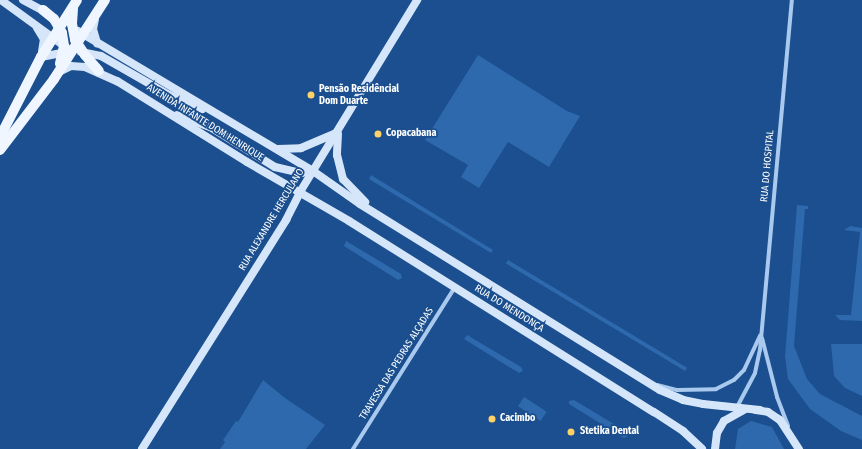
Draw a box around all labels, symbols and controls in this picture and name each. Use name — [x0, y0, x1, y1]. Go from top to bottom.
street label: AVENIDA INFANTE DOM HENRIQUE — [144, 82, 266, 164]
place label: Pensão Residêncial Dom Duarte — [319, 83, 399, 106]
marker: Pensão Residêncial Dom Duarte — [306, 90, 316, 100]
place label: Copacabana — [386, 128, 436, 140]
marker: Copacabana — [373, 129, 383, 139]
street label: RUA DO HOSPITAL — [759, 130, 777, 202]
street label: RUA ALEXANDRE HERCULANO — [237, 167, 307, 273]
street label: RUA DO MENDONÇA — [472, 283, 546, 335]
street label: TRAVESSA DAS PEDRAS ALÇADAS — [358, 306, 436, 422]
place label: Cacimbo — [500, 413, 535, 425]
marker: Cacimbo — [487, 414, 497, 424]
marker: Stetika Dental — [565, 426, 577, 438]
place label: Stetika Dental — [580, 426, 639, 438]

